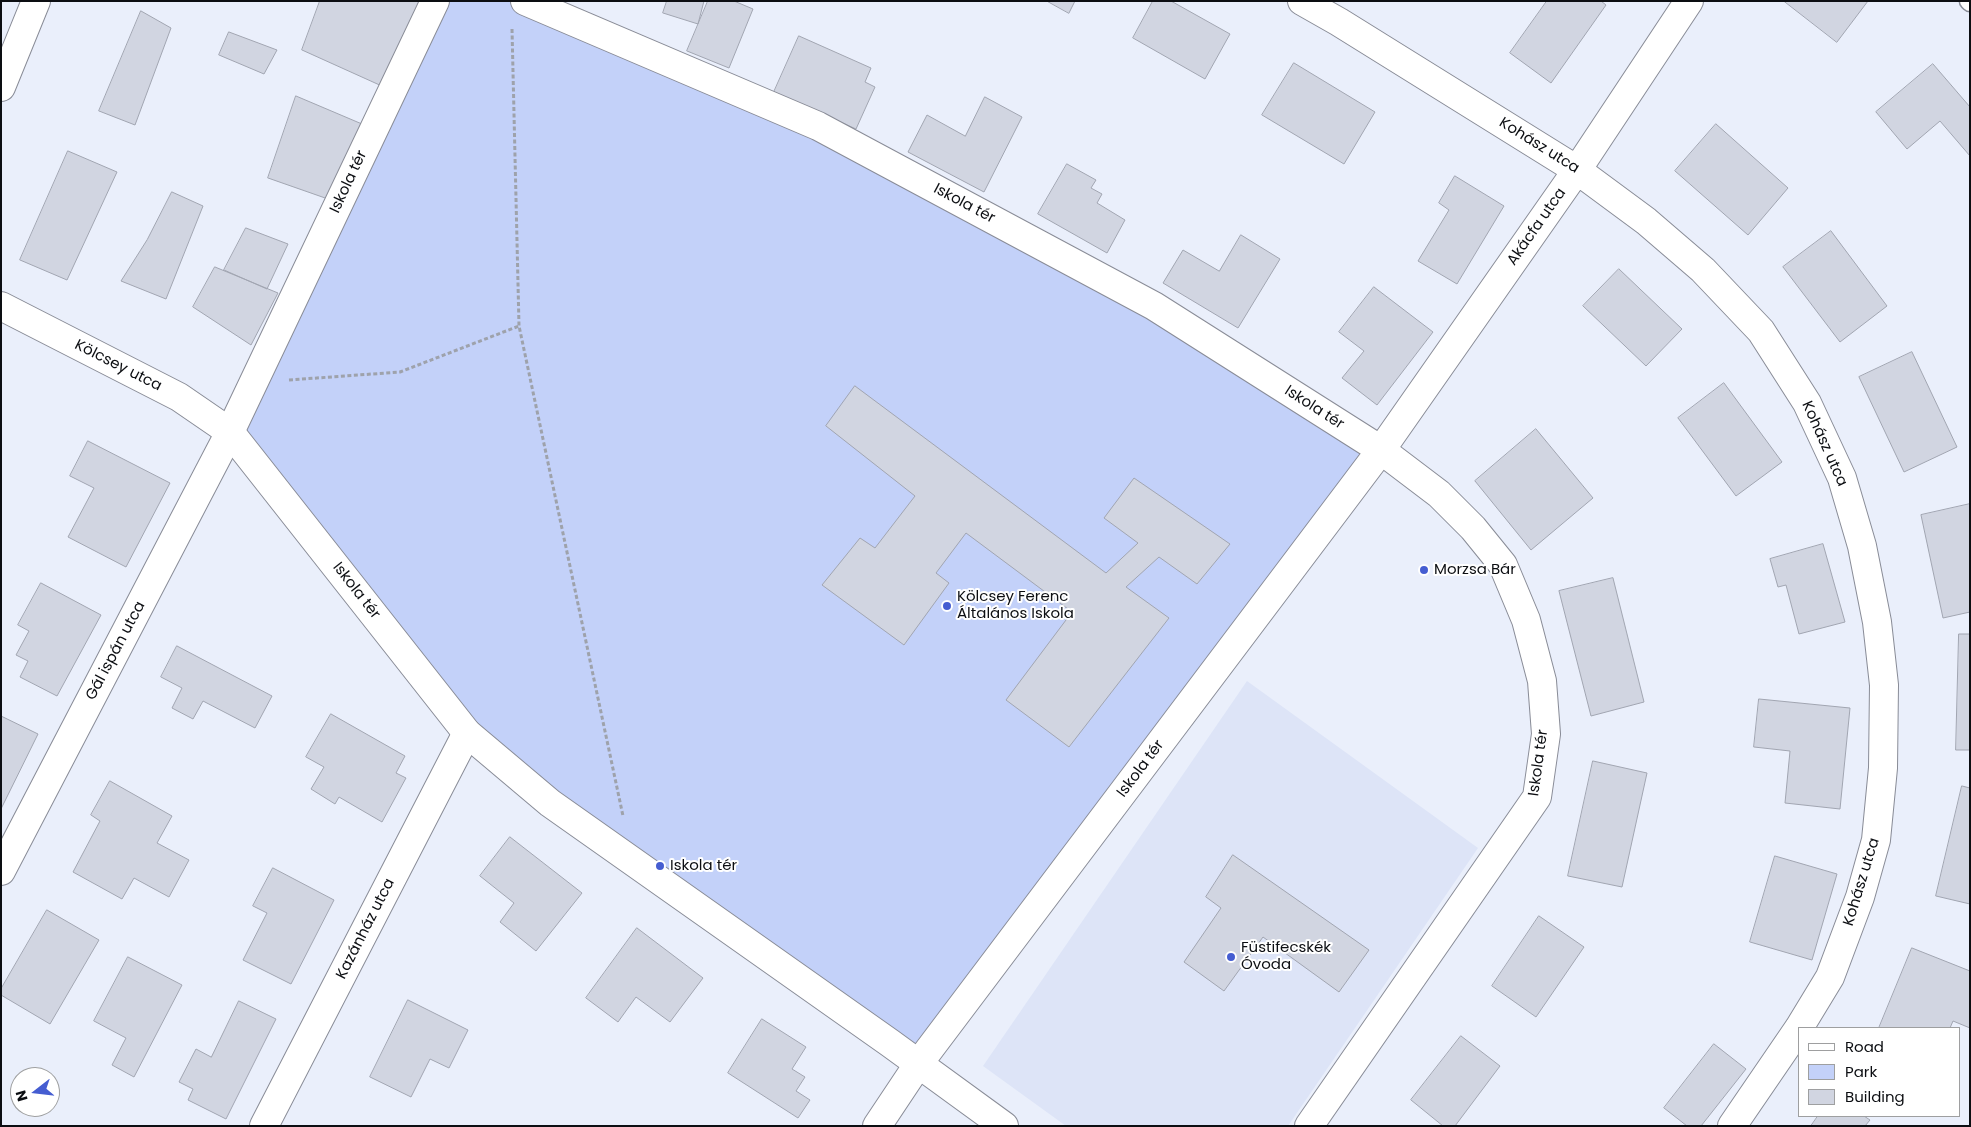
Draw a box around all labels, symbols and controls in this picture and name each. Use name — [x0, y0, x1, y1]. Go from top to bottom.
street label: Kohász utca — [1496, 114, 1582, 178]
street label: Iskola tér — [327, 148, 371, 216]
street label: Iskola tér — [930, 180, 998, 228]
street label: Akácfa utca — [1504, 185, 1570, 269]
street label: Kölcsey utca — [71, 336, 165, 396]
street label: Iskola tér — [1281, 382, 1347, 434]
street label: Kohász utca — [1797, 399, 1851, 489]
street label: Iskola tér — [328, 559, 384, 623]
place label: Morzsa Bár — [1434, 561, 1516, 579]
marker: Morzsa Bár — [1418, 564, 1430, 576]
place label: Kölcsey Ferenc Általános Iskola — [957, 588, 1074, 623]
street label: Gál ispán utca — [82, 599, 150, 703]
marker: Kölcsey Ferenc Általános Iskola — [941, 600, 953, 612]
street label: Iskola tér — [1525, 729, 1553, 797]
street label: Iskola tér — [1114, 737, 1168, 801]
street label: Kohász utca — [1840, 836, 1884, 928]
place label: Iskola tér — [670, 857, 737, 875]
marker: Iskola tér — [654, 860, 666, 872]
street label: Kazánház utca — [333, 876, 399, 982]
place label: Füstifecskék Óvoda — [1241, 939, 1331, 974]
marker: Füstifecskék Óvoda — [1225, 951, 1237, 963]
legend — [1798, 1027, 1961, 1117]
text: Road — [1845, 1036, 1884, 1057]
text: Park — [1845, 1061, 1877, 1082]
north arrow — [10, 1067, 60, 1117]
text: Building — [1845, 1086, 1905, 1107]
text: N — [10, 1088, 33, 1104]

